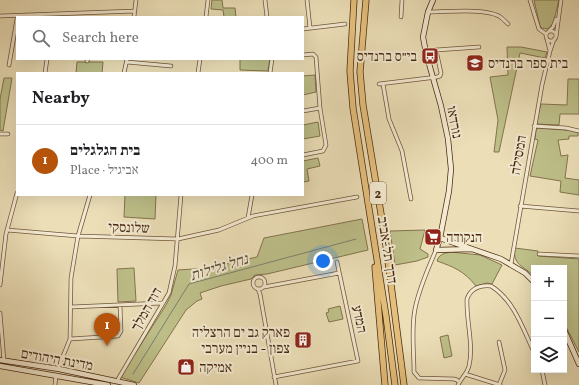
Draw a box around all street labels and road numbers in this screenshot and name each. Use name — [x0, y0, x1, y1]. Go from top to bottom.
street label: נורדאו — [441, 104, 466, 140]
street label: המסילה — [507, 134, 532, 177]
road number: 2 — [370, 182, 386, 204]
street label: דרך תל-אביב — [372, 215, 401, 285]
street label: שלונסקי — [108, 218, 150, 239]
street label: דוד המלך — [127, 284, 167, 335]
street label: המדע — [346, 304, 371, 335]
street label: מדינת היהודים — [19, 345, 94, 376]

